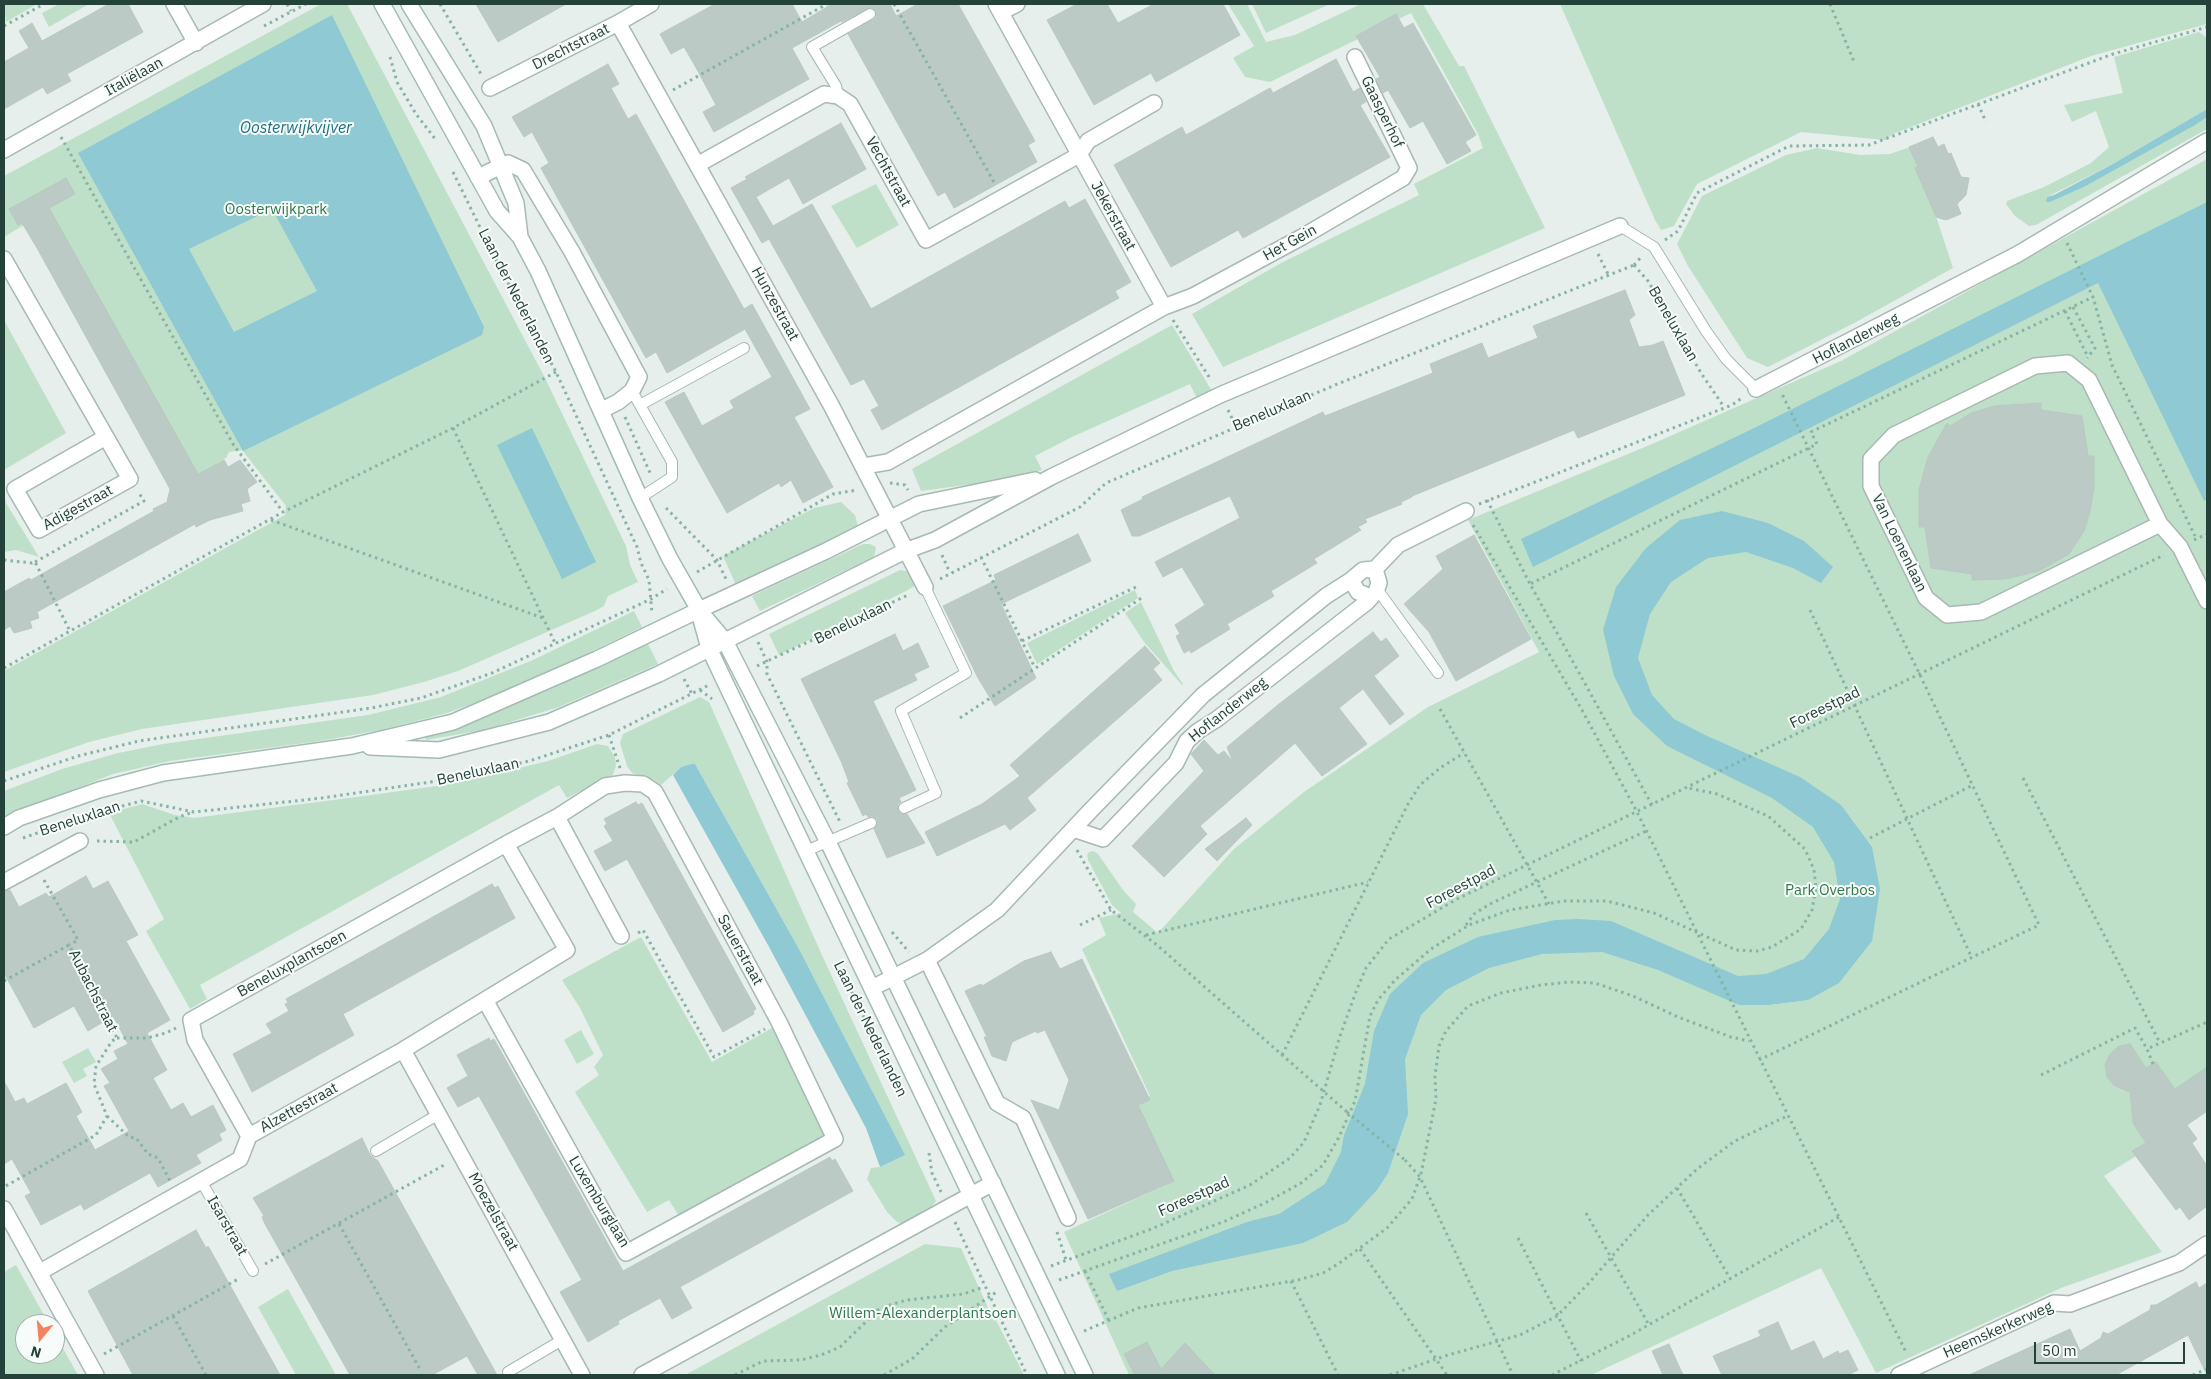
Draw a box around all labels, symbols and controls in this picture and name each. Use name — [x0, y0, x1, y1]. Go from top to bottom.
street label: Drechtstraat — [529, 20, 613, 74]
street label: Italiëlaan — [102, 54, 166, 100]
street label: Gaasperhof — [1357, 73, 1407, 151]
water label: Oosterwijkvijver — [240, 118, 352, 138]
street label: Vechtstraat — [861, 134, 915, 210]
street label: Jekerstraat — [1087, 178, 1139, 254]
park label: Oosterwijkpark — [225, 201, 327, 219]
street label: Het Gein — [1260, 221, 1320, 265]
street label: Laan der Nederlanden — [474, 226, 558, 366]
street label: Hunzestraat — [747, 264, 803, 344]
street label: Beneluxlaan — [1644, 283, 1702, 365]
street label: Hoflanderweg — [1810, 310, 1902, 368]
street label: Beneluxlaan — [1230, 386, 1314, 436]
street label: Adigestraat — [40, 481, 116, 535]
street label: Van Loenenlaan — [1868, 491, 1930, 595]
street label: Beneluxlaan — [811, 596, 895, 648]
street label: Hoflanderweg — [1185, 674, 1271, 746]
street label: Foreestpad — [1787, 683, 1863, 733]
street label: Beneluxlaan — [435, 755, 521, 789]
street label: Beneluxlaan — [37, 798, 123, 840]
street label: Foreestpad — [1423, 861, 1499, 913]
park label: Park Overbos — [1785, 882, 1875, 900]
street label: Sauerstraat — [713, 911, 767, 989]
street label: Beneluxplantsoen — [234, 927, 350, 1001]
street label: Aubachstraat — [65, 947, 121, 1035]
street label: Laan der Nederlanden — [829, 958, 911, 1100]
street label: Alzettestraat — [257, 1079, 341, 1137]
street label: Luxemburglaan — [565, 1153, 633, 1251]
street label: Moezelstraat — [464, 1170, 522, 1254]
street label: Foreestpad — [1156, 1173, 1232, 1221]
street label: Isarstraat — [203, 1193, 251, 1259]
street label: Heemskerkerweg — [1940, 1298, 2056, 1362]
park label: Willem-Alexanderplantsoen — [829, 1305, 1017, 1323]
north arrow — [15, 1314, 65, 1364]
scale bar — [2036, 1332, 2187, 1364]
text: 50 m — [2042, 1341, 2077, 1360]
text: N — [28, 1342, 43, 1362]

